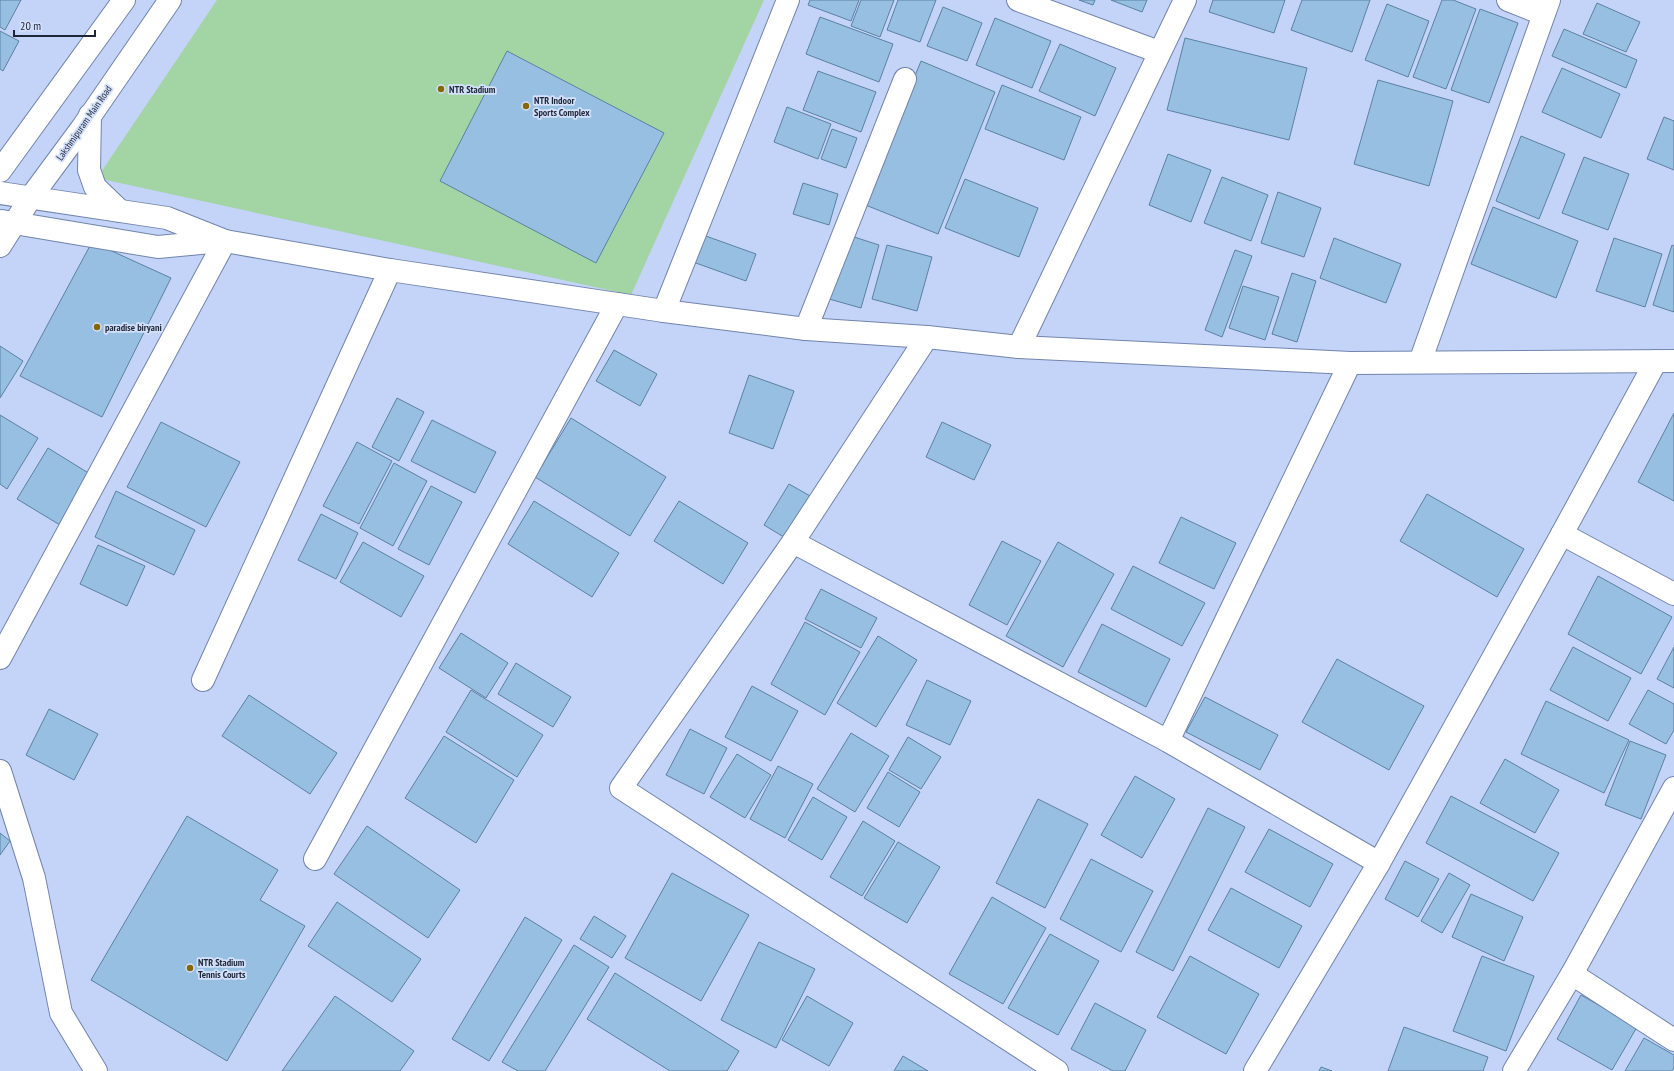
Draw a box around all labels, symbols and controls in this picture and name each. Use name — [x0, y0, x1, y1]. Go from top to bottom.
scale bar — [14, 12, 95, 38]
text: 20 m — [20, 18, 41, 33]
street label: Lakshmipuram Main Road — [53, 83, 115, 163]
place label: NTR Stadium — [449, 83, 496, 96]
marker: NTR Stadium — [436, 84, 446, 94]
place label: NTR Indoor Sports Complex — [534, 94, 590, 119]
marker: NTR Indoor Sports Complex — [521, 101, 531, 111]
place label: paradise biryani — [105, 321, 162, 334]
marker: paradise biryani — [92, 322, 102, 332]
place label: NTR Stadium Tennis Courts — [198, 956, 246, 981]
marker: NTR Stadium Tennis Courts — [185, 963, 195, 973]

